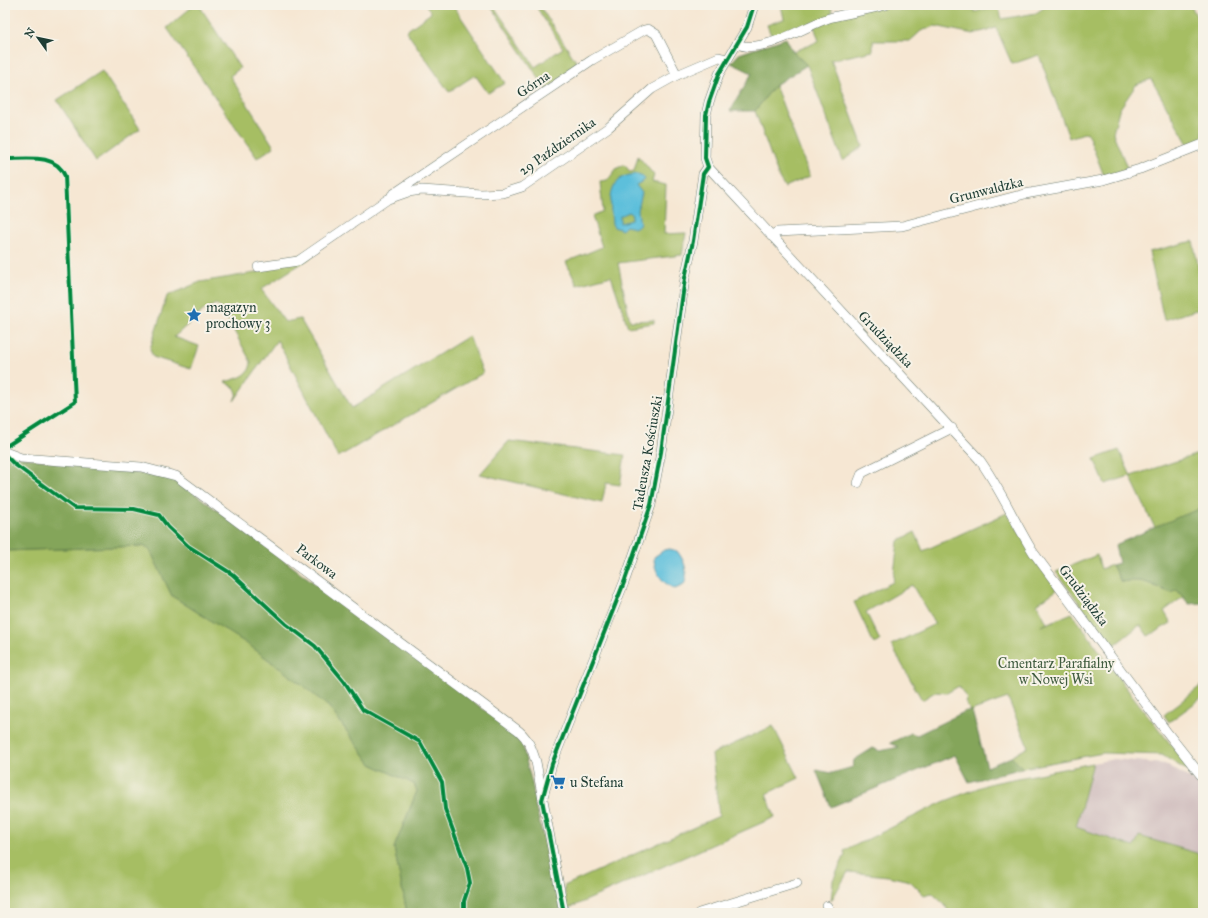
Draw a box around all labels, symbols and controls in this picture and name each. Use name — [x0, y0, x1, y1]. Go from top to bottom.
north arrow — [18, 18, 58, 58]
text: N — [22, 25, 38, 40]
street label: Górna — [514, 67, 553, 102]
street label: 29 Października — [516, 114, 599, 179]
street label: Grunwaldzka — [948, 173, 1025, 208]
place label: magazyn prochowy 3 — [205, 299, 270, 332]
place icon: magazyn prochowy 3 — [185, 306, 203, 324]
street label: Grudziądzka — [854, 307, 917, 371]
street label: Tadeusza Kościuszki — [629, 394, 666, 512]
street label: Parkowa — [293, 540, 341, 582]
street label: Grudziądzka — [1055, 561, 1112, 629]
park label: Cmentarz Parafialny w Nowej Wsi — [998, 655, 1115, 688]
supermarket icon: u Stefana — [549, 773, 567, 791]
place label: u Stefana — [570, 774, 624, 791]

